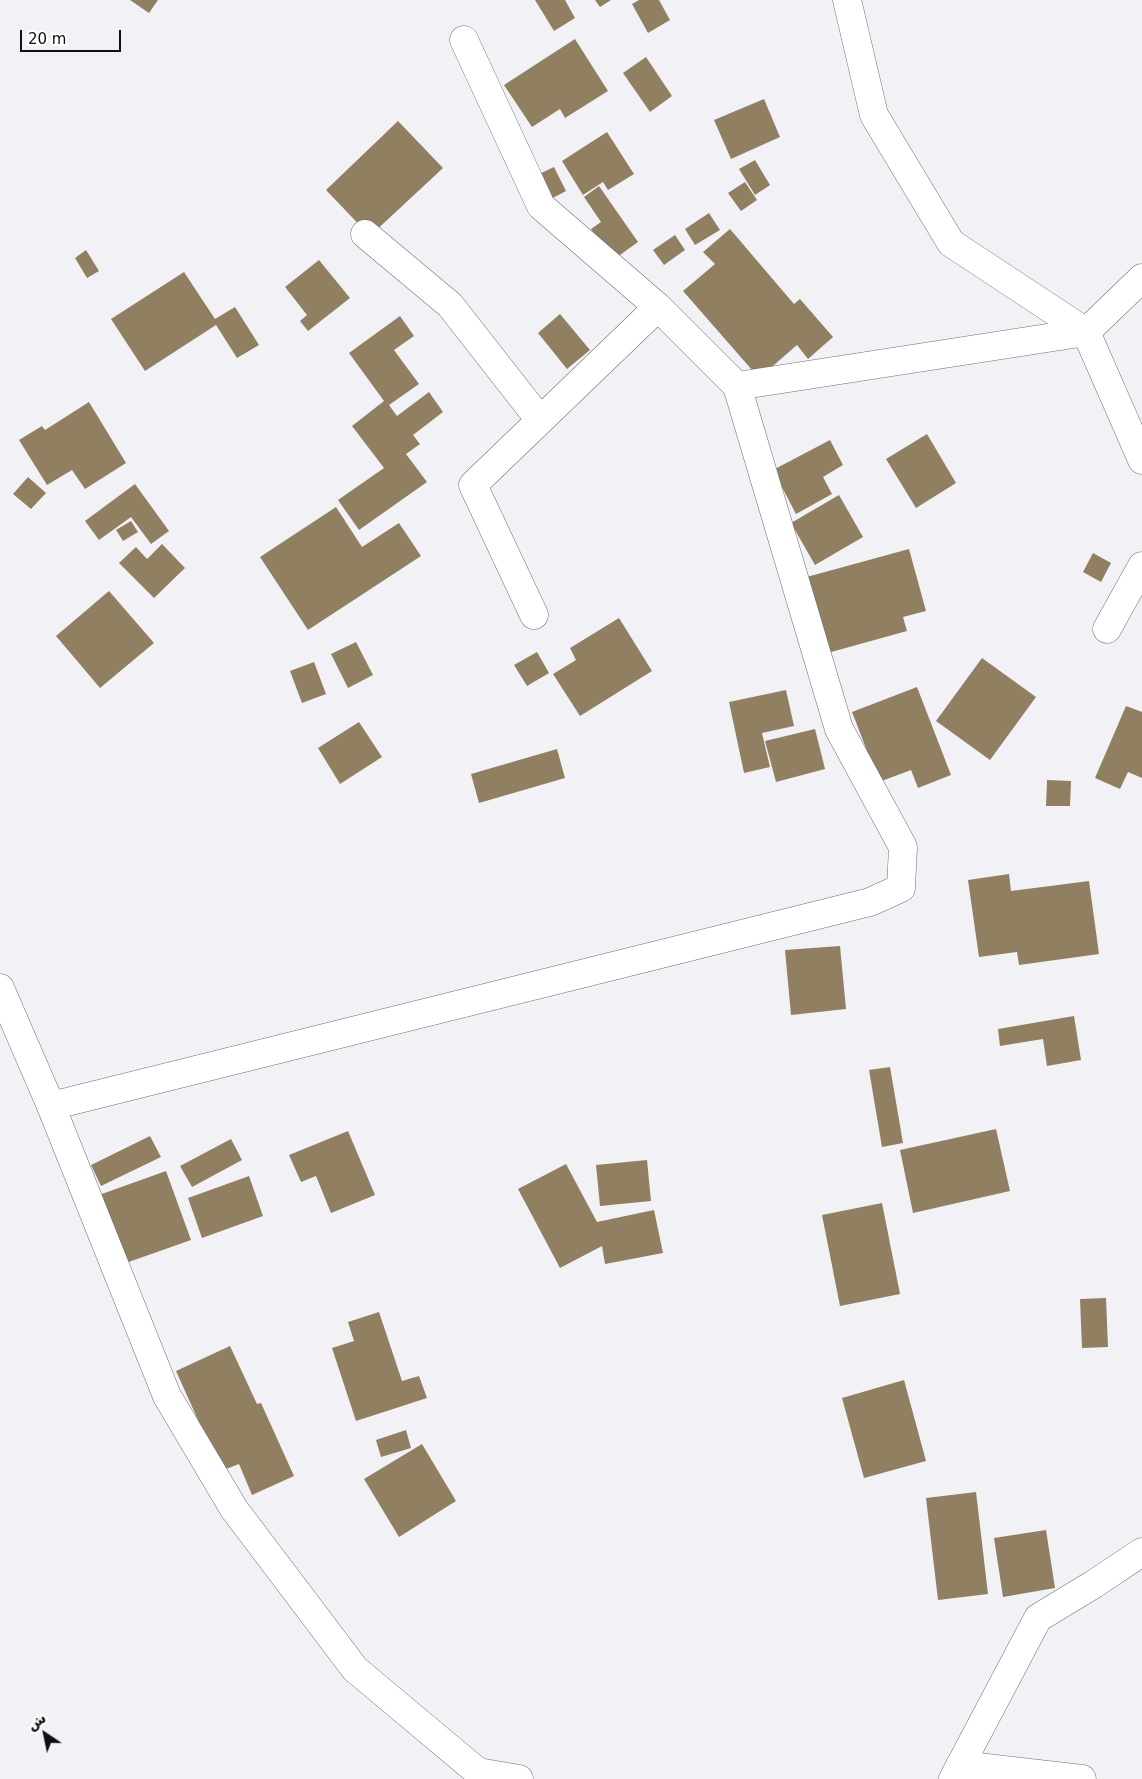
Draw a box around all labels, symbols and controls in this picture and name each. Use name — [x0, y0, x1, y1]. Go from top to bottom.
scale bar — [22, 20, 124, 52]
text: 20 m — [28, 30, 66, 48]
north arrow — [20, 1709, 70, 1759]
text: ش — [24, 1710, 49, 1734]

